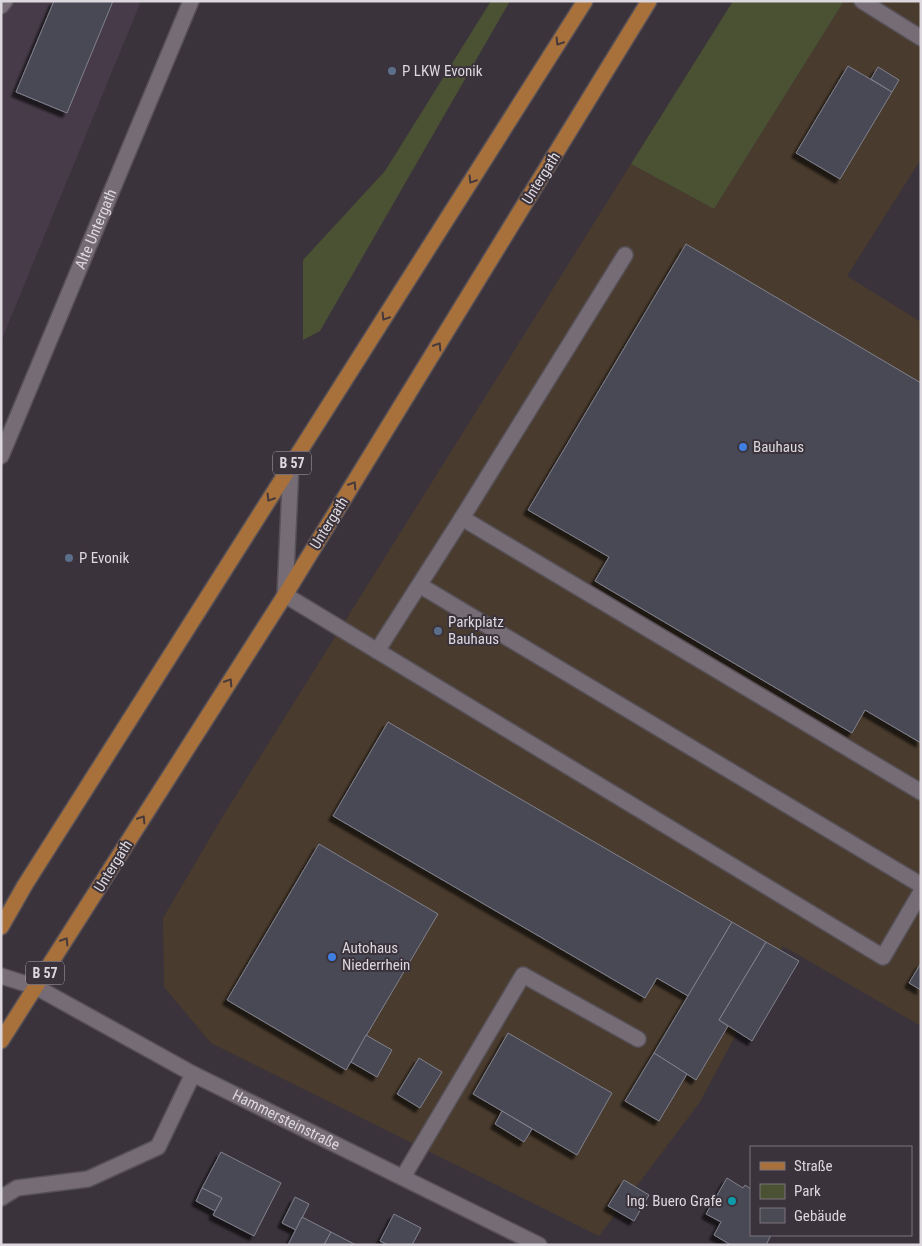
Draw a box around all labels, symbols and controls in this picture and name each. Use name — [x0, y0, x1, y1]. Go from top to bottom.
one-way arrow — [556, 37, 565, 46]
place label: P LKW Evonik — [402, 62, 483, 80]
marker: P LKW Evonik — [386, 65, 398, 77]
street label: Untergath — [518, 149, 564, 207]
one-way arrow — [469, 174, 478, 183]
street label: Alte Untergath — [71, 186, 120, 272]
one-way arrow — [381, 311, 391, 320]
one-way arrow — [431, 343, 441, 352]
place label: Bauhaus — [753, 438, 804, 456]
marker: Bauhaus — [737, 441, 749, 453]
road number: B 57 — [273, 452, 311, 474]
one-way arrow — [346, 481, 356, 490]
one-way arrow — [266, 493, 276, 502]
street label: Untergath — [306, 494, 352, 552]
place label: P Evonik — [79, 549, 130, 567]
marker: P Evonik — [63, 552, 75, 564]
place label: Parkplatz Bauhaus — [448, 613, 504, 648]
marker: Parkplatz Bauhaus — [432, 625, 444, 637]
one-way arrow — [223, 678, 233, 687]
one-way arrow — [136, 815, 146, 824]
street label: Untergath — [90, 837, 136, 895]
one-way arrow — [59, 937, 68, 947]
place label: Autohaus Niederrhein — [342, 939, 410, 974]
marker: Autohaus Niederrhein — [326, 951, 338, 963]
road number: B 57 — [26, 961, 64, 984]
street label: Hammersteinstraße — [229, 1086, 343, 1154]
legend — [750, 1146, 912, 1236]
text: Straße — [794, 1157, 833, 1175]
text: Park — [794, 1182, 821, 1200]
place label: Ing. Buero Grafe — [626, 1192, 722, 1210]
marker: Ing. Buero Grafe — [726, 1195, 738, 1207]
text: Gebäude — [794, 1207, 846, 1225]

